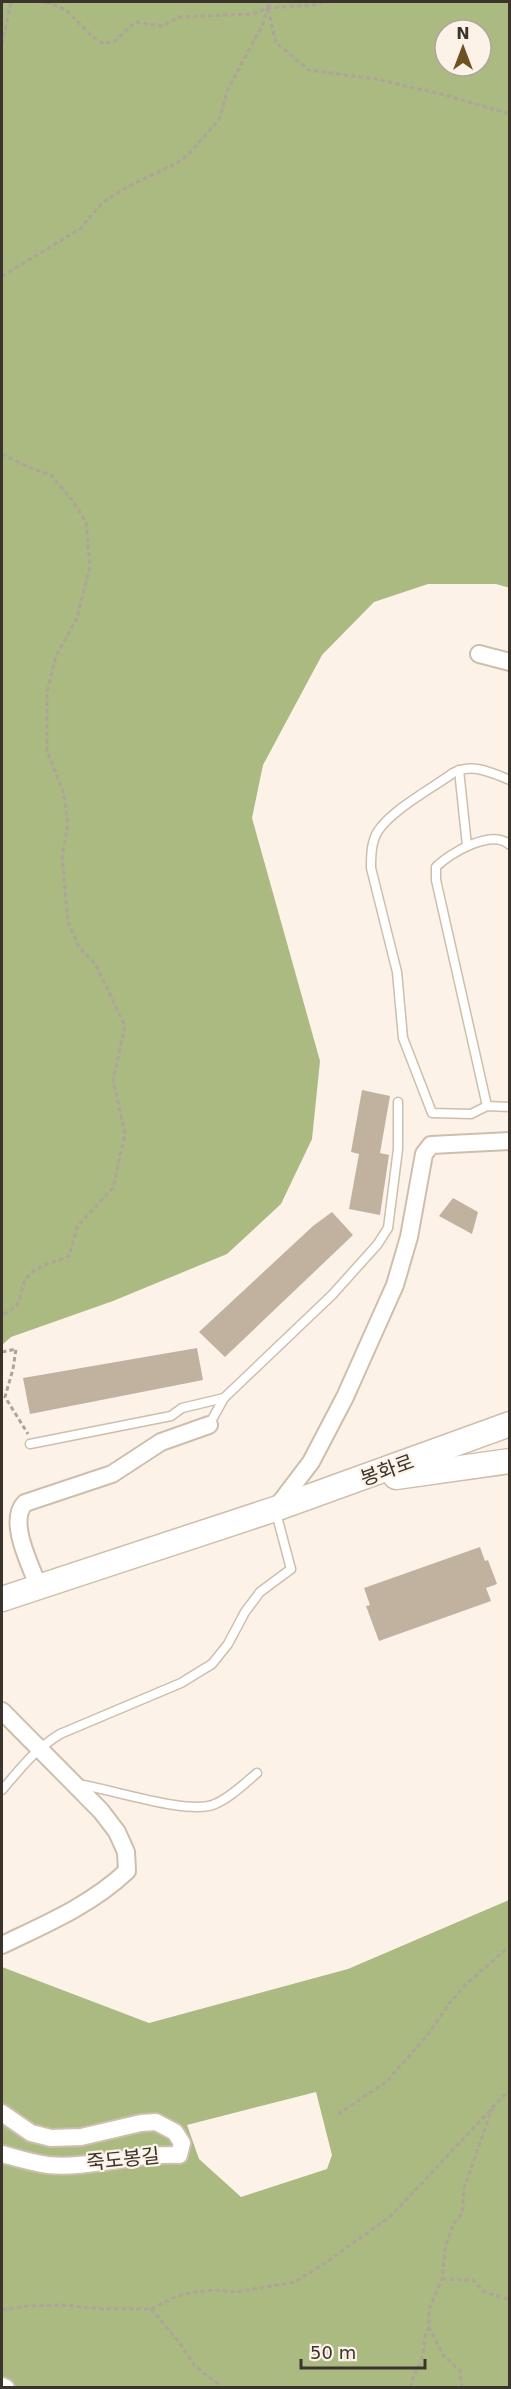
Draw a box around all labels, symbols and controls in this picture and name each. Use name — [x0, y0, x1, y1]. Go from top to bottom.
north arrow — [433, 18, 493, 78]
text: N — [456, 24, 470, 43]
street label: 봉화로 — [357, 1449, 417, 1491]
street label: 죽도봉길 — [85, 2143, 161, 2175]
scale bar — [301, 2332, 426, 2370]
text: 50 m — [310, 2342, 356, 2363]

